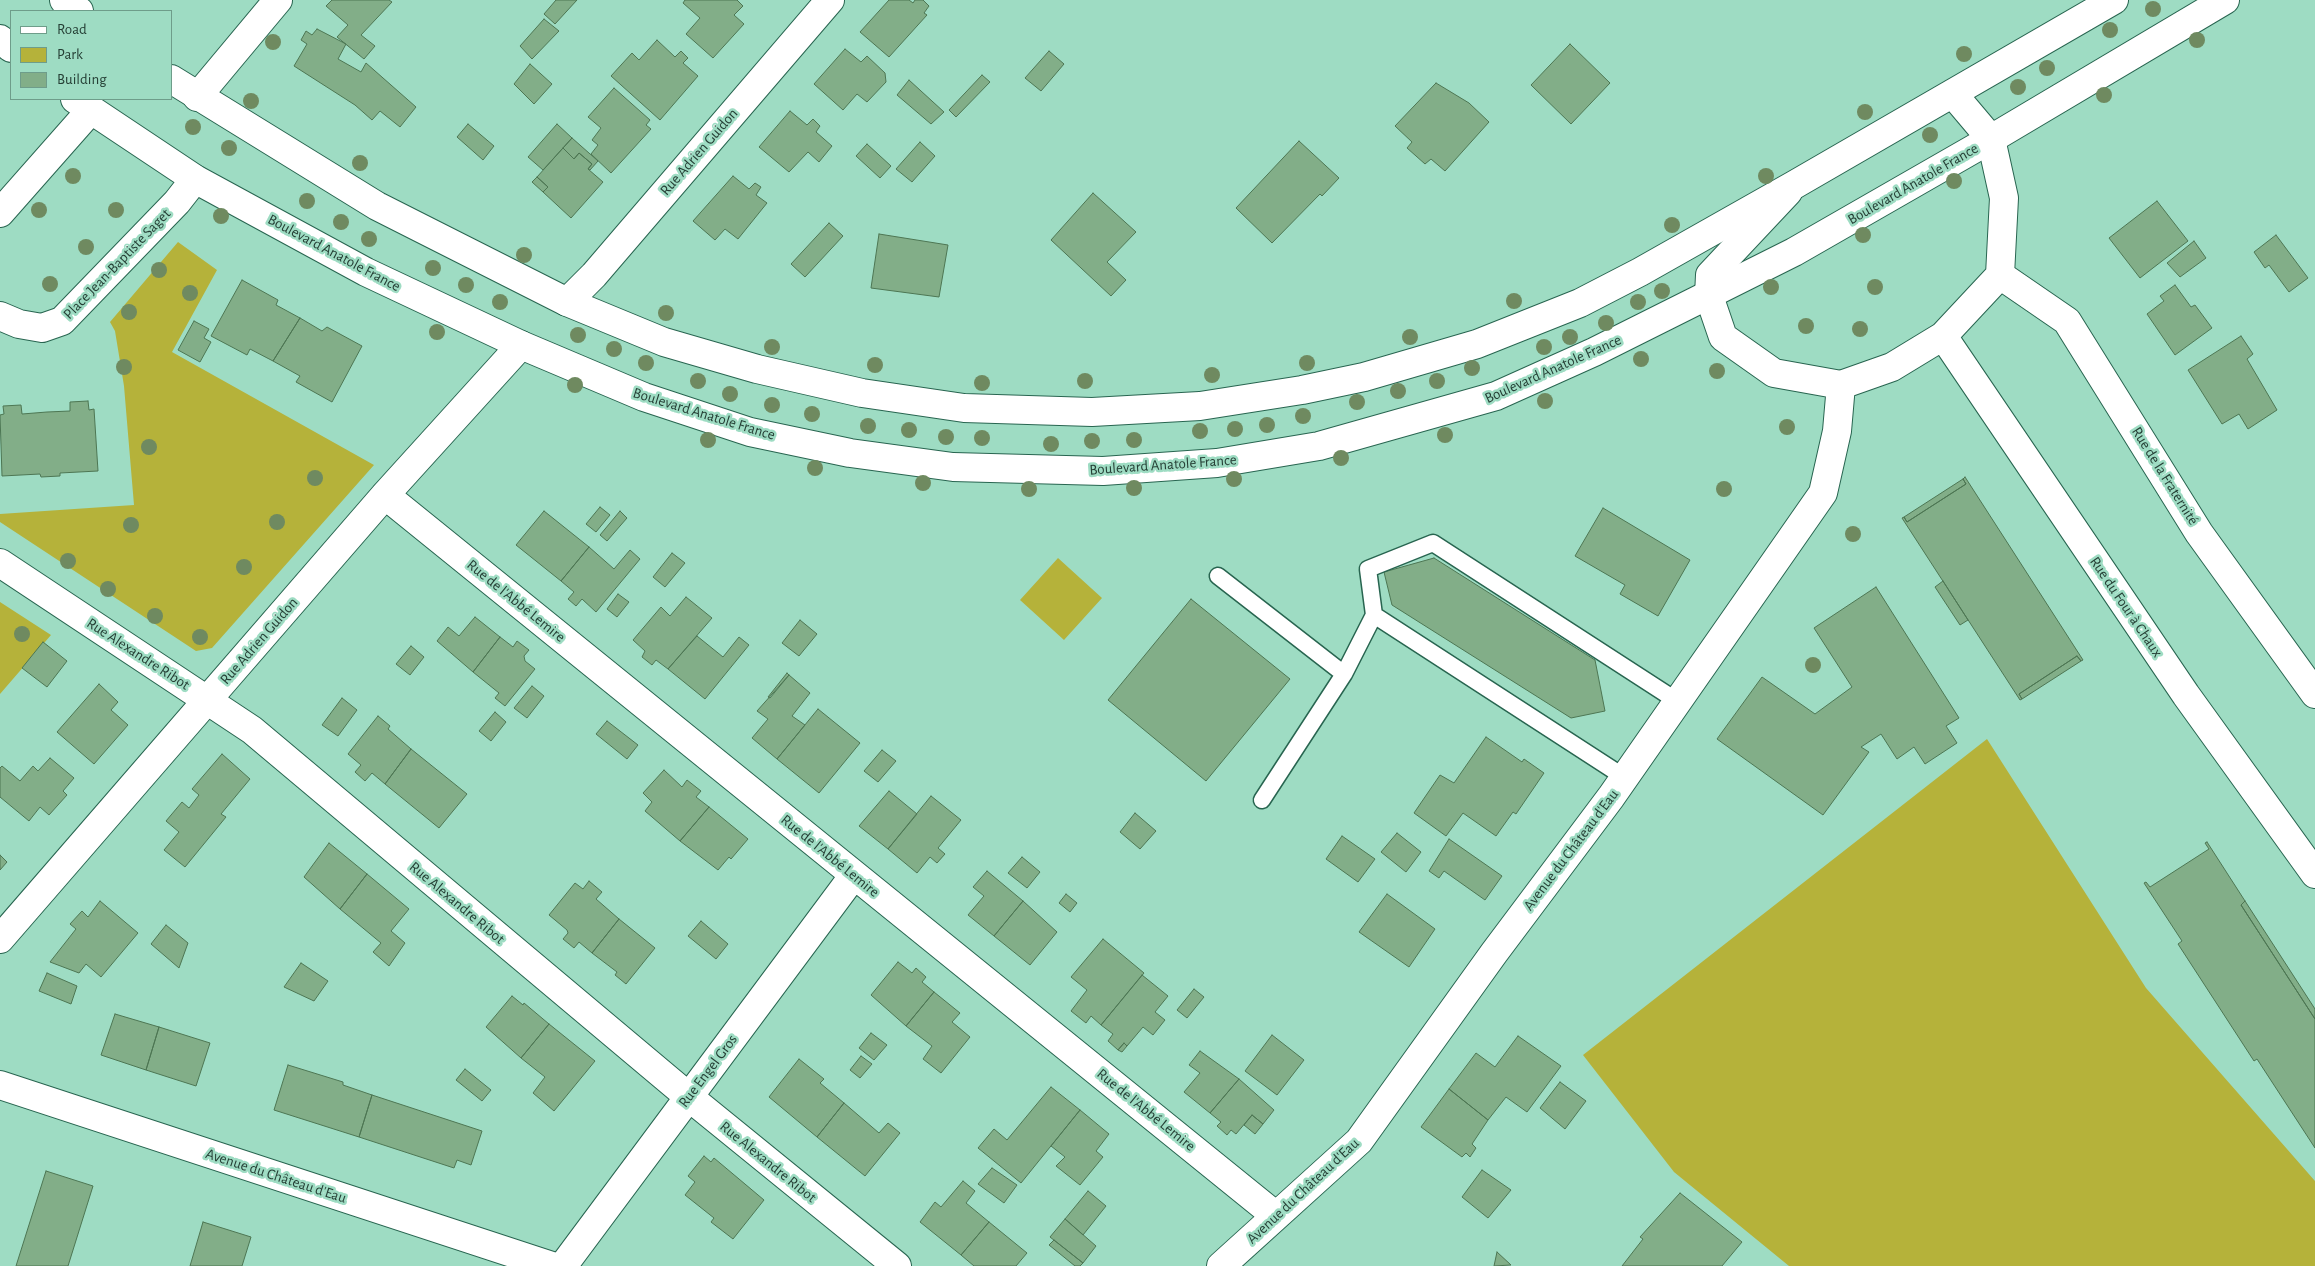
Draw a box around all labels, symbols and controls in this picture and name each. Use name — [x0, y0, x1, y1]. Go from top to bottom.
legend — [10, 10, 172, 100]
text: Road — [57, 22, 87, 37]
text: Park — [57, 47, 83, 62]
text: Building — [57, 72, 107, 87]
street label: Rue Adrien Guidon — [656, 105, 742, 199]
street label: Boulevard Anatole France — [1845, 139, 1981, 229]
street label: Place Jean-Baptiste Saget — [60, 205, 174, 323]
street label: Boulevard Anatole France — [265, 210, 403, 296]
street label: Boulevard Anatole France — [1482, 331, 1624, 407]
street label: Boulevard Anatole France — [631, 384, 777, 444]
street label: Rue de la Fraternité — [2128, 424, 2202, 528]
street label: Boulevard Anatole France — [1089, 451, 1237, 479]
street label: Rue du Four à Chaux — [2086, 553, 2166, 661]
street label: Rue de l'Abbé Lemire — [463, 556, 569, 646]
street label: Rue Adrien Guidon — [216, 594, 302, 688]
street label: Rue Alexandre Ribot — [83, 614, 193, 694]
street label: Avenue du Château d'Eau — [1520, 786, 1622, 914]
street label: Rue de l'Abbé Lemire — [777, 811, 883, 901]
street label: Rue Alexandre Ribot — [406, 858, 508, 948]
street label: Rue Engel Gros — [675, 1031, 741, 1111]
street label: Rue de l'Abbé Lemire — [1093, 1065, 1199, 1155]
street label: Rue Alexandre Ribot — [716, 1118, 820, 1206]
street label: Avenue du Château d'Eau — [1243, 1134, 1363, 1248]
street label: Avenue du Château d'Eau — [203, 1145, 349, 1207]

